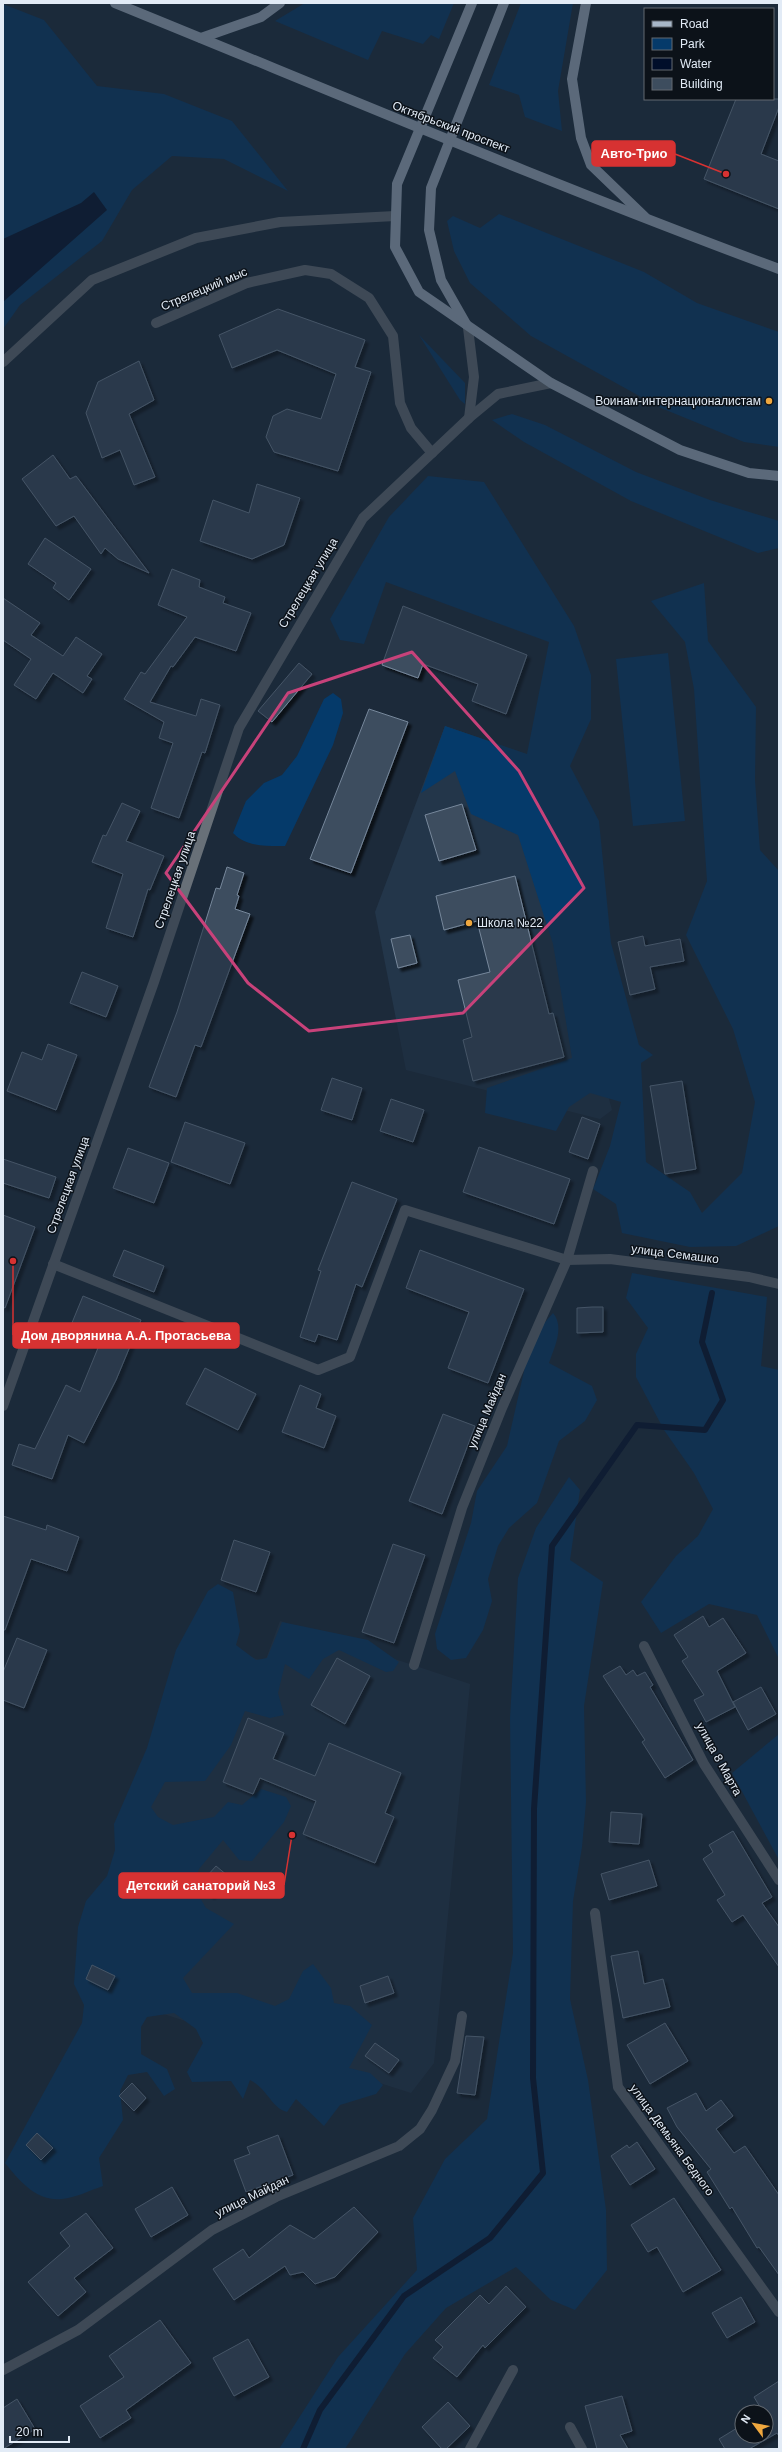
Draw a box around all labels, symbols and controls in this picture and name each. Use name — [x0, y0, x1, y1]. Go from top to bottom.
legend — [644, 8, 774, 100]
text: Road — [680, 17, 709, 31]
text: Park — [680, 37, 706, 51]
text: Water — [680, 57, 712, 71]
text: Building — [680, 77, 723, 91]
street label: Октябрьский проспект — [390, 98, 512, 156]
callout: Авто-Трио — [592, 141, 675, 166]
text: Авто-Трио — [601, 146, 668, 161]
street label: Стрелецкий мыс — [159, 264, 249, 314]
place label: Воинам-интернационалистам — [595, 394, 761, 408]
marker: Воинам-интернационалистам — [764, 396, 774, 406]
street label: Стрелецкая улица — [276, 535, 341, 631]
street label: Стрелецкая улица — [152, 829, 198, 931]
place label: Школа №22 — [477, 916, 543, 930]
marker: Школа №22 — [464, 918, 474, 928]
street label: Стрелецкая улица — [44, 1134, 92, 1236]
street label: улица Семашко — [630, 1242, 720, 1266]
callout: Дом дворянина А.А. Протасьева — [13, 1323, 239, 1348]
text: Дом дворянина А.А. Протасьева — [21, 1328, 232, 1343]
street label: улица Майдан — [465, 1371, 509, 1451]
street label: улица 8 Марта — [693, 1720, 745, 1798]
callout: Детский санаторий №3 — [119, 1873, 284, 1898]
text: Детский санаторий №3 — [126, 1878, 276, 1893]
street label: улица Демьяна Бедного — [627, 2082, 717, 2199]
street label: улица Майдан — [213, 2172, 291, 2220]
north arrow — [734, 2404, 774, 2444]
text: N — [738, 2412, 753, 2425]
scale bar — [10, 2418, 69, 2444]
text: 20 m — [16, 2425, 43, 2439]

